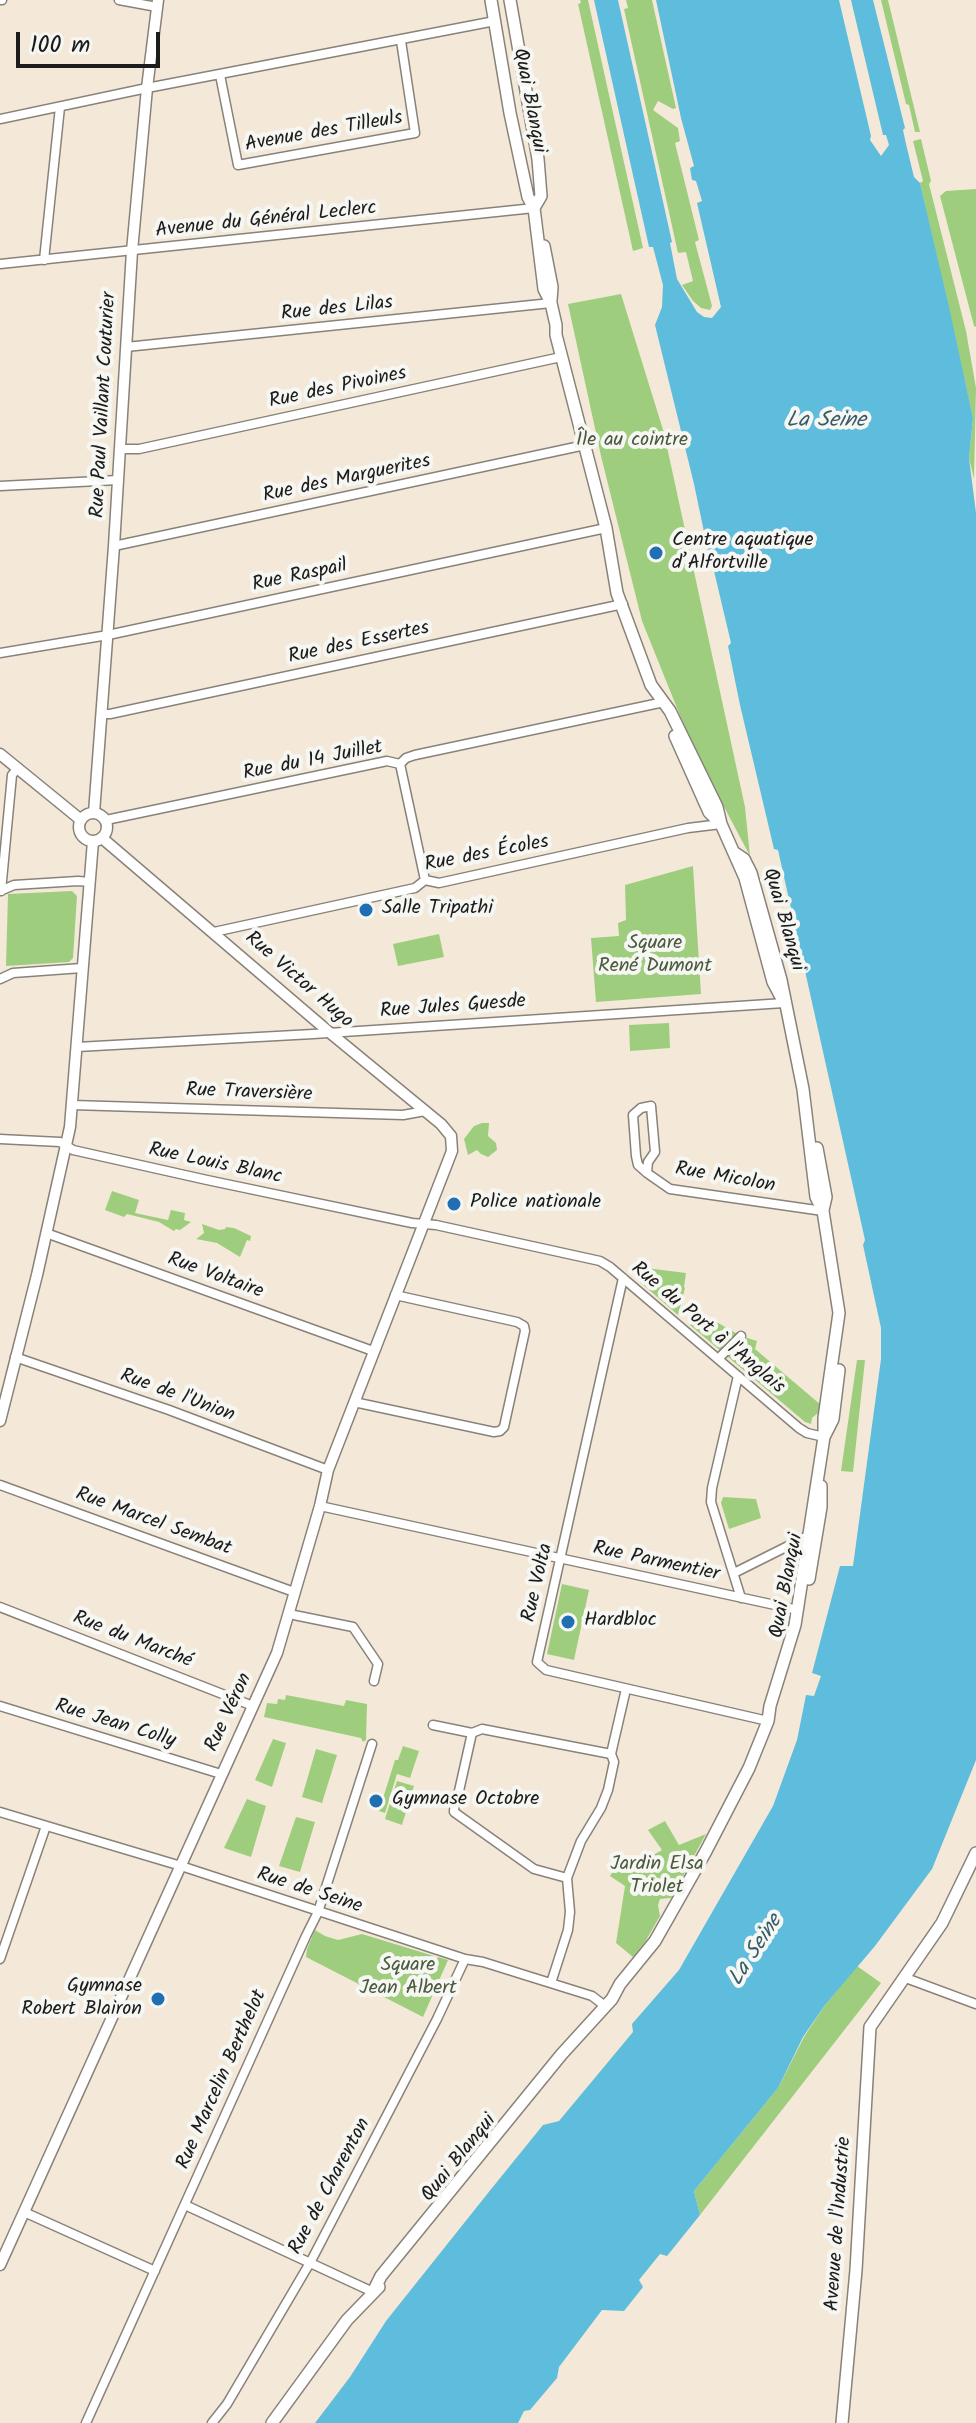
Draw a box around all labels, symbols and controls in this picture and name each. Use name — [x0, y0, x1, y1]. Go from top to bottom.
scale bar — [20, 16, 164, 66]
text: 100 m — [30, 26, 90, 65]
street label: Quai Blanqui — [506, 47, 550, 155]
street label: Avenue des Tilleuls — [243, 107, 405, 159]
street label: Avenue du Général Leclerc — [154, 197, 378, 245]
street label: Rue Paul Vaillant Couturier — [87, 291, 123, 519]
street label: Rue des Lilas — [280, 292, 394, 328]
street label: Rue des Pivoines — [267, 363, 409, 415]
water label: La Seine — [786, 409, 866, 435]
park label: Île au cointre — [576, 430, 688, 454]
street label: Rue des Marguerites — [261, 451, 433, 509]
place label: Centre aquatique d’Alfortville — [672, 530, 813, 577]
marker: Centre aquatique d’Alfortville — [647, 544, 665, 562]
street label: Rue Raspail — [250, 555, 350, 599]
street label: Rue des Essertes — [286, 617, 432, 671]
street label: Rue du 14 Juillet — [241, 737, 385, 787]
street label: Rue des Écoles — [423, 831, 551, 879]
street label: Quai Blanqui — [756, 866, 808, 974]
place label: Salle Tripathi — [382, 898, 493, 922]
marker: Salle Tripathi — [357, 901, 375, 919]
street label: Rue Victor Hugo — [239, 927, 357, 1035]
park label: Square René Dumont — [598, 933, 712, 980]
street label: Rue Jules Guesde — [379, 991, 527, 1025]
street label: Rue Traversière — [185, 1080, 313, 1108]
street label: Rue Louis Blanc — [146, 1139, 284, 1191]
street label: Rue Micolon — [673, 1158, 777, 1200]
place label: Police nationale — [470, 1192, 601, 1216]
marker: Police nationale — [445, 1195, 463, 1213]
street label: Rue Voltaire — [164, 1249, 266, 1305]
street label: Rue du Port à l'Anglais — [625, 1258, 789, 1400]
street label: Rue de l'Union — [116, 1365, 238, 1429]
street label: Rue Marcel Sembat — [72, 1484, 234, 1562]
street label: Quai Blanqui — [766, 1532, 810, 1640]
street label: Rue Parmentier — [590, 1538, 722, 1588]
street label: Rue Volta — [518, 1541, 560, 1625]
street label: Rue du Marché — [69, 1607, 195, 1675]
place label: Hardbloc — [584, 1610, 657, 1634]
marker: Hardbloc — [559, 1613, 577, 1631]
street label: Rue Véron — [201, 1670, 259, 1756]
street label: Rue Jean Colly — [52, 1695, 178, 1755]
place label: Gymnase Octobre — [392, 1789, 539, 1813]
marker: Gymnase Octobre — [367, 1792, 385, 1810]
park label: Jardin Elsa Triolet — [610, 1854, 704, 1901]
street label: Rue de Seine — [253, 1864, 365, 1920]
water label: La Seine — [724, 1910, 790, 1992]
park label: Square Jean Albert — [359, 1955, 457, 2002]
place label: Gymnase Robert Blairon — [21, 1976, 142, 2023]
street label: Rue Marcelin Berthelot — [173, 1987, 273, 2173]
marker: Gymnase Robert Blairon — [149, 1990, 167, 2008]
street label: Quai Blanqui — [417, 2110, 503, 2208]
street label: Rue de Charenton — [285, 2115, 377, 2259]
street label: Avenue de l'Industrie — [822, 2136, 858, 2312]

